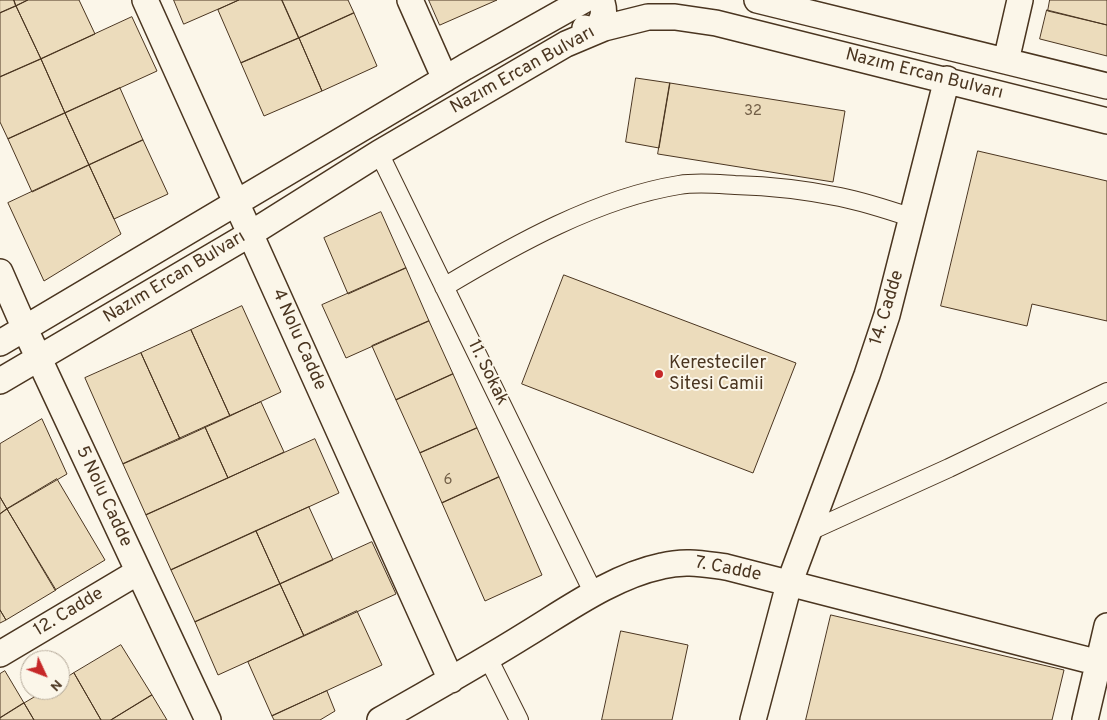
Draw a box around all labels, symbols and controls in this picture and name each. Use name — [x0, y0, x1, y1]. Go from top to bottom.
street label: Nazım Ercan Bulvarı — [447, 22, 599, 120]
street label: Nazım Ercan Bulvarı — [843, 45, 1005, 105]
house number: 32 — [744, 103, 762, 121]
street label: Nazım Ercan Bulvarı — [100, 227, 250, 329]
street label: 14. Cadde — [866, 268, 910, 348]
street label: 4 Nolu Cadde — [266, 286, 330, 394]
street label: 11. Sokak — [462, 337, 512, 409]
place label: Keresteciler Sitesi Camii — [669, 353, 766, 396]
marker: Keresteciler Sitesi Camii — [653, 368, 665, 380]
street label: 5 Nolu Cadde — [70, 443, 136, 551]
house number: 6 — [444, 472, 452, 490]
street label: 7. Cadde — [693, 553, 763, 587]
street label: 12. Cadde — [30, 584, 108, 642]
north arrow — [20, 650, 70, 700]
text: N — [46, 675, 65, 694]

